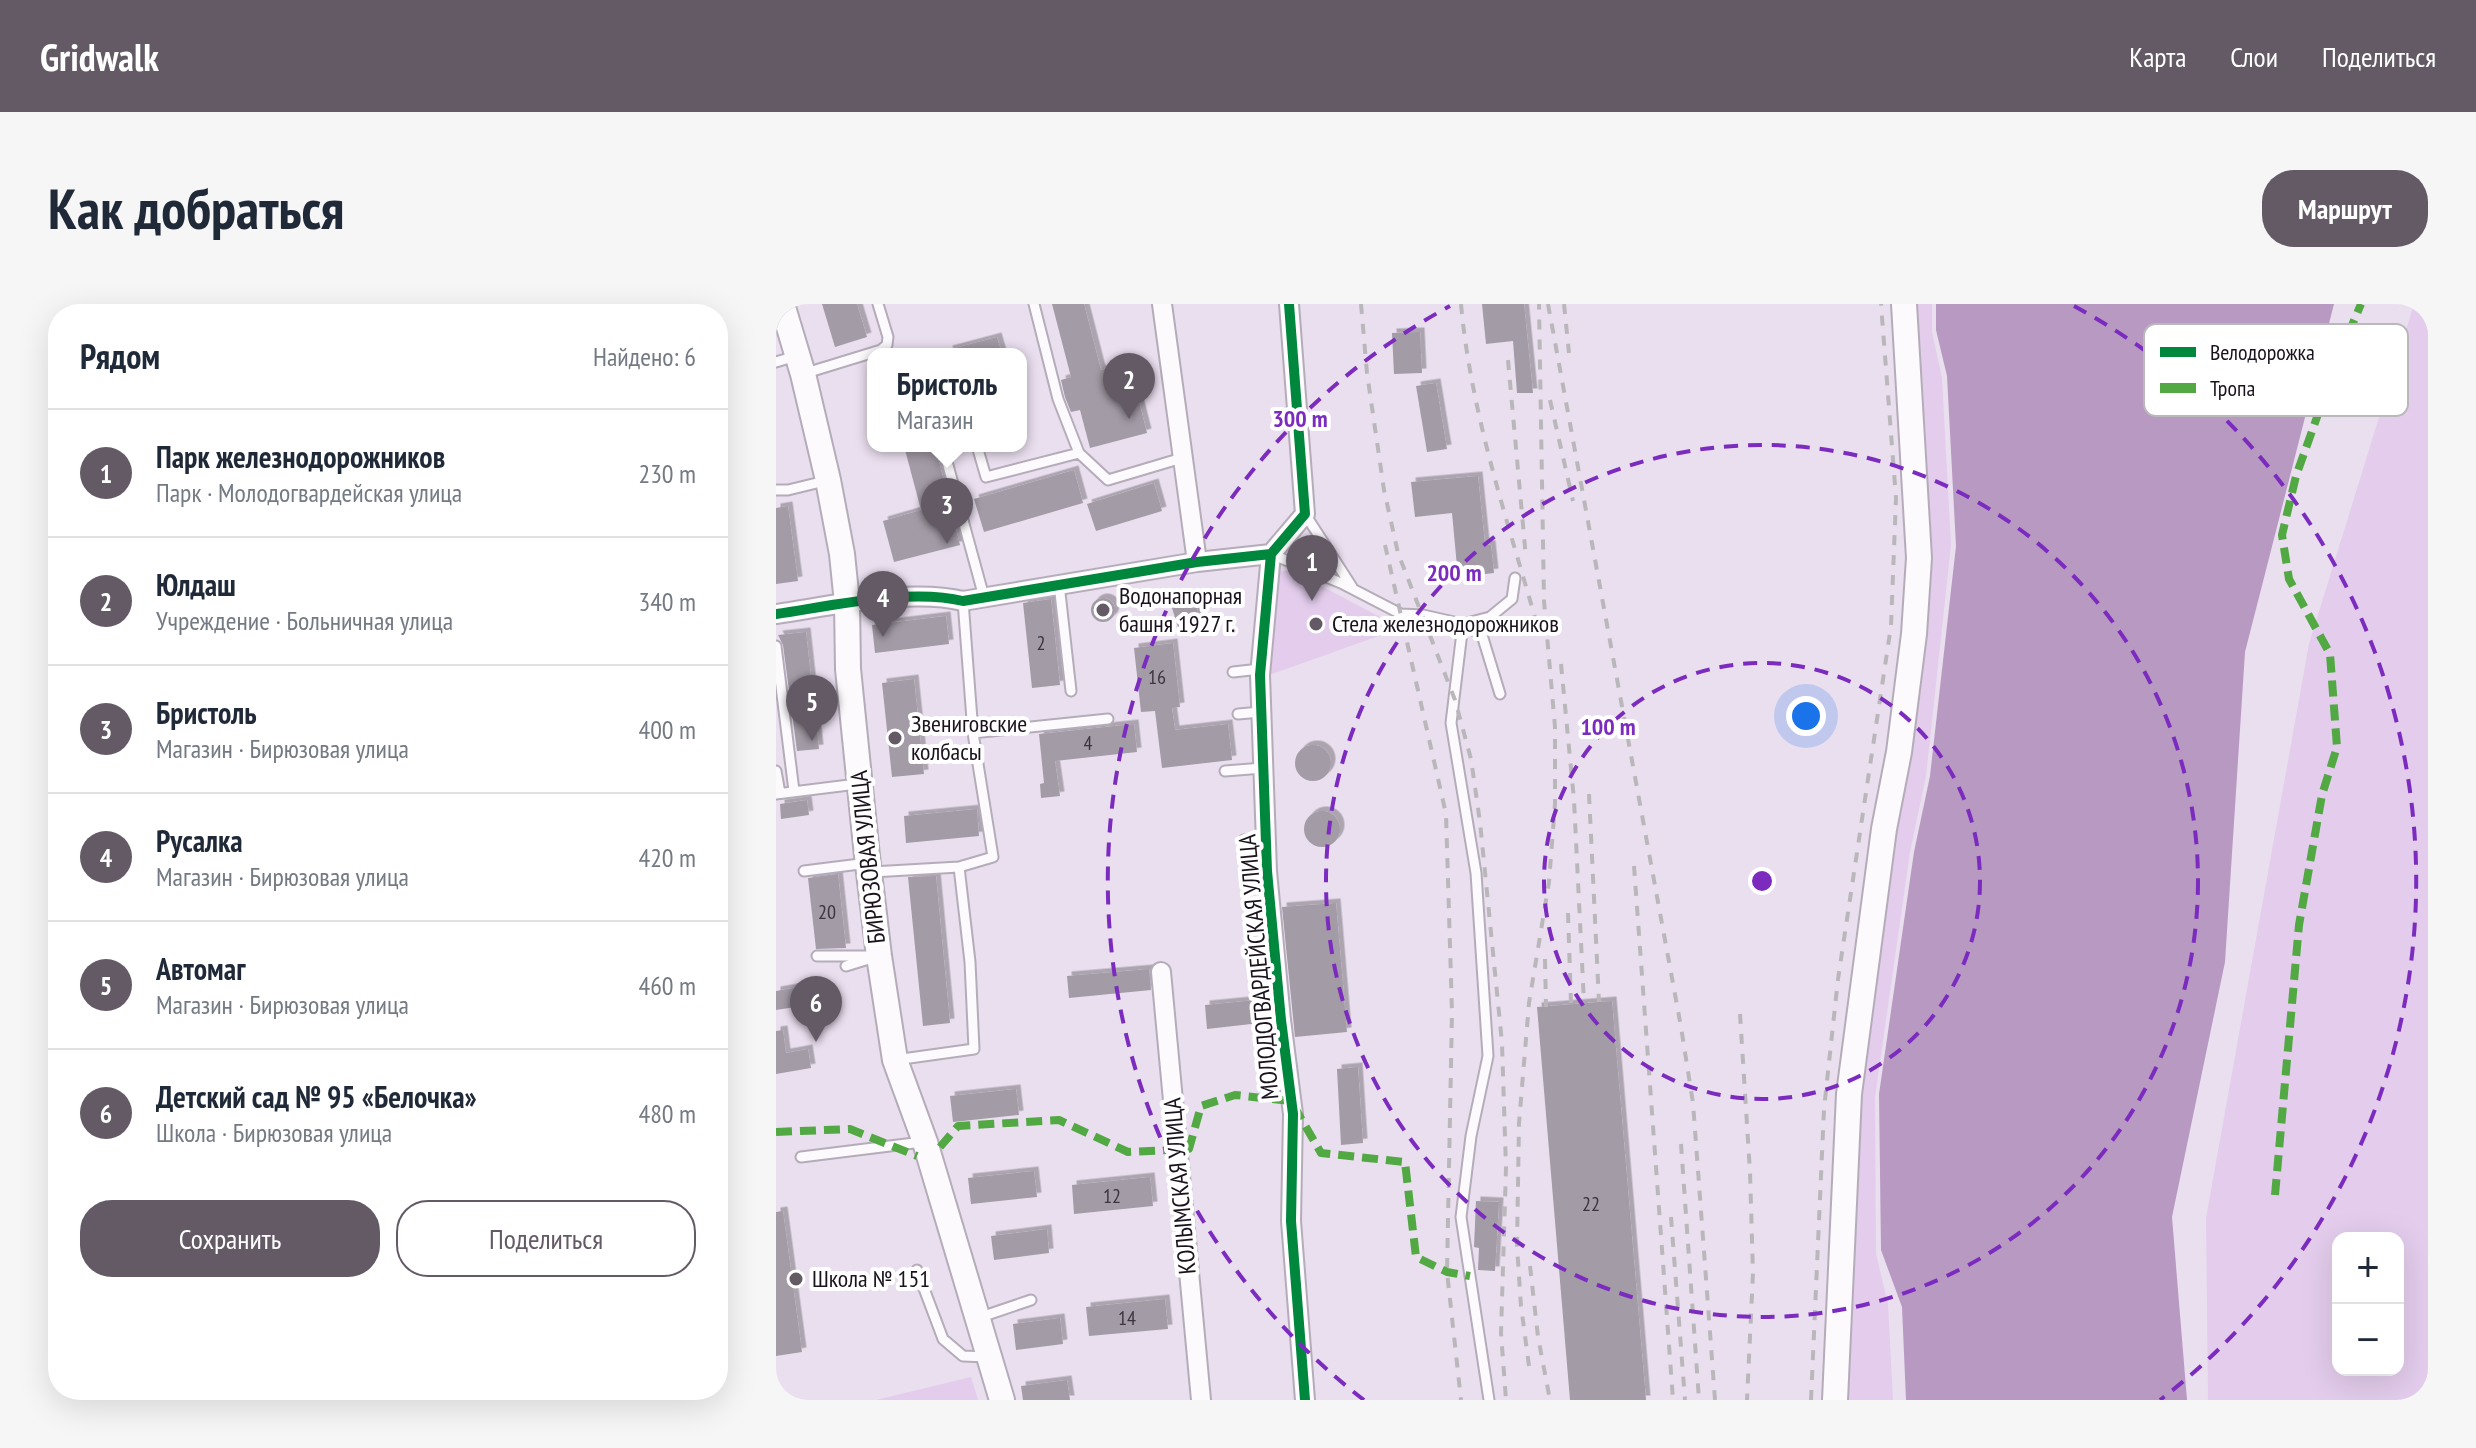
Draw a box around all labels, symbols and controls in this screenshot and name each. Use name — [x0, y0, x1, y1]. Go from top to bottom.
text: Gridwalk — [40, 32, 159, 81]
text: Карта — [2129, 38, 2186, 75]
text: Слои — [2230, 38, 2278, 75]
text: Поделиться — [2322, 38, 2436, 75]
button: Маршрут — [2262, 170, 2428, 247]
text: Как добраться — [48, 172, 344, 244]
legend — [2144, 324, 2408, 416]
text: Рядом — [80, 334, 160, 378]
text: Велодорожка — [2210, 338, 2315, 366]
text: Найдено: 6 — [593, 340, 696, 373]
popup — [867, 348, 1027, 452]
pin: 2 — [1103, 353, 1155, 419]
text: Бристоль — [897, 364, 997, 403]
text: Тропа — [2210, 374, 2255, 402]
text: Магазин — [897, 403, 974, 436]
text: 300 m — [1272, 403, 1328, 434]
text: Парк железнодорожников — [156, 437, 445, 476]
text: 1 — [100, 457, 112, 490]
text: 230 m — [638, 457, 696, 490]
text: Парк · Молодогвардейская улица — [156, 476, 462, 509]
pin: 3 — [921, 478, 973, 544]
pin: 1 — [1286, 535, 1338, 601]
text: 200 m — [1426, 557, 1482, 588]
text: Юлдаш — [156, 565, 236, 604]
pin: 4 — [857, 571, 909, 637]
place label: Водонапорная башня 1927 г. — [1119, 580, 1242, 639]
text: 2 — [100, 585, 112, 618]
text: 340 m — [638, 585, 696, 618]
marker: Водонапорная башня 1927 г. — [1094, 601, 1112, 619]
text: Учреждение · Больничная улица — [156, 604, 453, 637]
place label: Стела железнодорожников — [1332, 608, 1559, 639]
marker: Стела железнодорожников — [1307, 615, 1325, 633]
house number: 2 — [1037, 630, 1046, 656]
house number: 16 — [1148, 664, 1166, 690]
pin: 5 — [786, 675, 838, 741]
text: Бристоль — [156, 693, 257, 732]
your location — [1786, 696, 1826, 736]
place label: Звениговские колбасы — [911, 708, 1027, 767]
text: 100 m — [1580, 711, 1636, 742]
text: 3 — [100, 713, 112, 746]
text: 400 m — [638, 713, 696, 746]
marker: Звениговские колбасы — [886, 729, 904, 747]
house number: 4 — [1084, 730, 1093, 756]
text: Магазин · Бирюзовая улица — [156, 732, 409, 765]
street label: БИРЮЗОВАЯ УЛИЦА — [843, 768, 892, 945]
text: Русалка — [156, 821, 243, 860]
street label: МОЛОДОГВАРДЕЙСКАЯ УЛИЦА — [1231, 833, 1286, 1101]
text: 4 — [100, 841, 112, 874]
text: 420 m — [638, 841, 696, 874]
text: Магазин · Бирюзовая улица — [156, 860, 409, 893]
centre of rings — [1748, 867, 1776, 895]
house number: 20 — [818, 899, 836, 925]
text: Автомаг — [156, 949, 245, 988]
text: 5 — [100, 969, 112, 1002]
text: 460 m — [638, 969, 696, 1002]
pin: 6 — [790, 976, 842, 1042]
text: Магазин · Бирюзовая улица — [156, 988, 409, 1021]
text: Детский сад № 95 «Белочка» — [156, 1077, 477, 1116]
street label: КОЛЫМСКАЯ УЛИЦА — [1156, 1096, 1203, 1276]
text: 6 — [100, 1097, 112, 1130]
text: 480 m — [638, 1097, 696, 1130]
text: Школа · Бирюзовая улица — [156, 1116, 392, 1149]
house number: 12 — [1103, 1183, 1121, 1209]
house number: 22 — [1582, 1191, 1600, 1217]
button: Сохранить — [80, 1200, 380, 1277]
button: Поделиться — [396, 1200, 696, 1277]
map controls — [2332, 1232, 2404, 1376]
button: + — [2332, 1232, 2404, 1304]
place label: Школа № 151 — [812, 1263, 930, 1294]
marker: Школа № 151 — [787, 1270, 805, 1288]
button: − — [2332, 1304, 2404, 1376]
house number: 14 — [1118, 1305, 1136, 1331]

